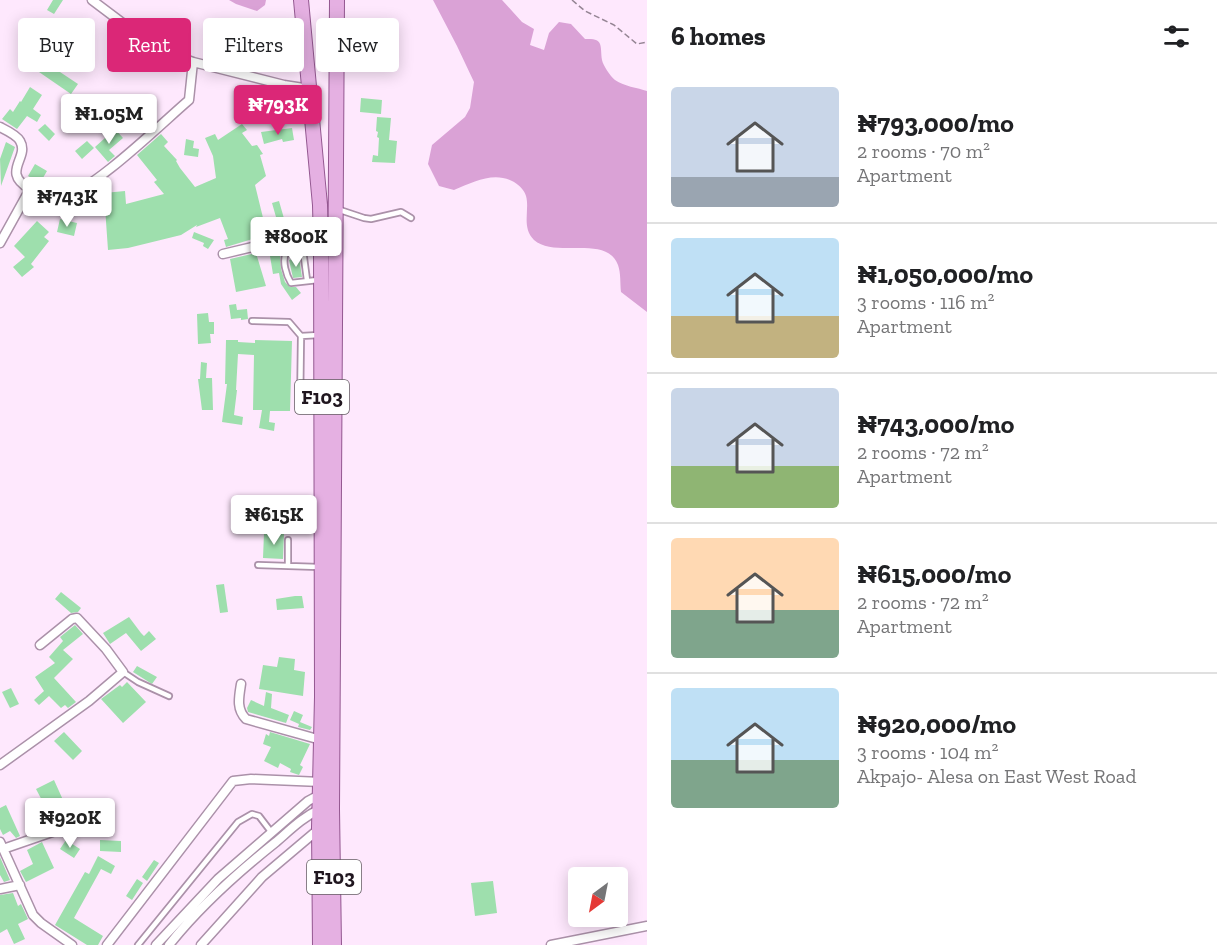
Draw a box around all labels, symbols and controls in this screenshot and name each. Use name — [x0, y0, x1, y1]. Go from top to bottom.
chip: Buy — [18, 18, 95, 72]
chip: Rent — [107, 18, 191, 72]
chip: Filters — [203, 18, 304, 72]
chip: New — [316, 18, 399, 72]
text: 6 homes — [671, 20, 766, 52]
icon: filters — [1160, 20, 1193, 53]
pin: ₦793K — [236, 85, 320, 136]
text: ₦793K — [248, 92, 308, 116]
pin: ₦1.05M — [60, 94, 158, 145]
text: ₦1.05M — [75, 101, 143, 125]
text: ₦793,000/mo — [857, 107, 1014, 139]
icon: home — [719, 111, 791, 183]
text: 2 rooms · 70 m² — [857, 139, 990, 163]
text: Apartment — [857, 163, 952, 187]
pin: ₦743K — [25, 177, 109, 228]
text: ₦743K — [37, 184, 97, 208]
pin: ₦800K — [254, 217, 338, 268]
text: ₦800K — [265, 224, 327, 248]
text: ₦1,050,000/mo — [857, 258, 1033, 290]
icon: home — [719, 262, 791, 334]
text: 3 rooms · 116 m² — [857, 290, 994, 314]
text: Apartment — [857, 314, 952, 338]
road number: F103 — [295, 380, 349, 414]
text: ₦743,000/mo — [857, 408, 1014, 440]
icon: home — [719, 412, 791, 484]
text: 2 rooms · 72 m² — [857, 440, 989, 464]
text: Apartment — [857, 464, 952, 488]
pin: ₦615K — [232, 495, 316, 546]
text: ₦615K — [245, 502, 303, 526]
text: ₦615,000/mo — [857, 558, 1011, 590]
icon: home — [719, 562, 791, 634]
text: 2 rooms · 72 m² — [857, 590, 989, 614]
text: Apartment — [857, 614, 952, 638]
text: ₦920,000/mo — [857, 708, 1016, 740]
icon: home — [719, 712, 791, 784]
text: 3 rooms · 104 m² — [857, 740, 998, 764]
text: Akpajo- Alesa on East West Road — [857, 764, 1136, 788]
pin: ₦920K — [28, 798, 112, 849]
text: ₦920K — [39, 805, 101, 829]
road number: F103 — [307, 860, 361, 894]
north arrow — [568, 867, 628, 927]
map controls — [568, 867, 628, 927]

